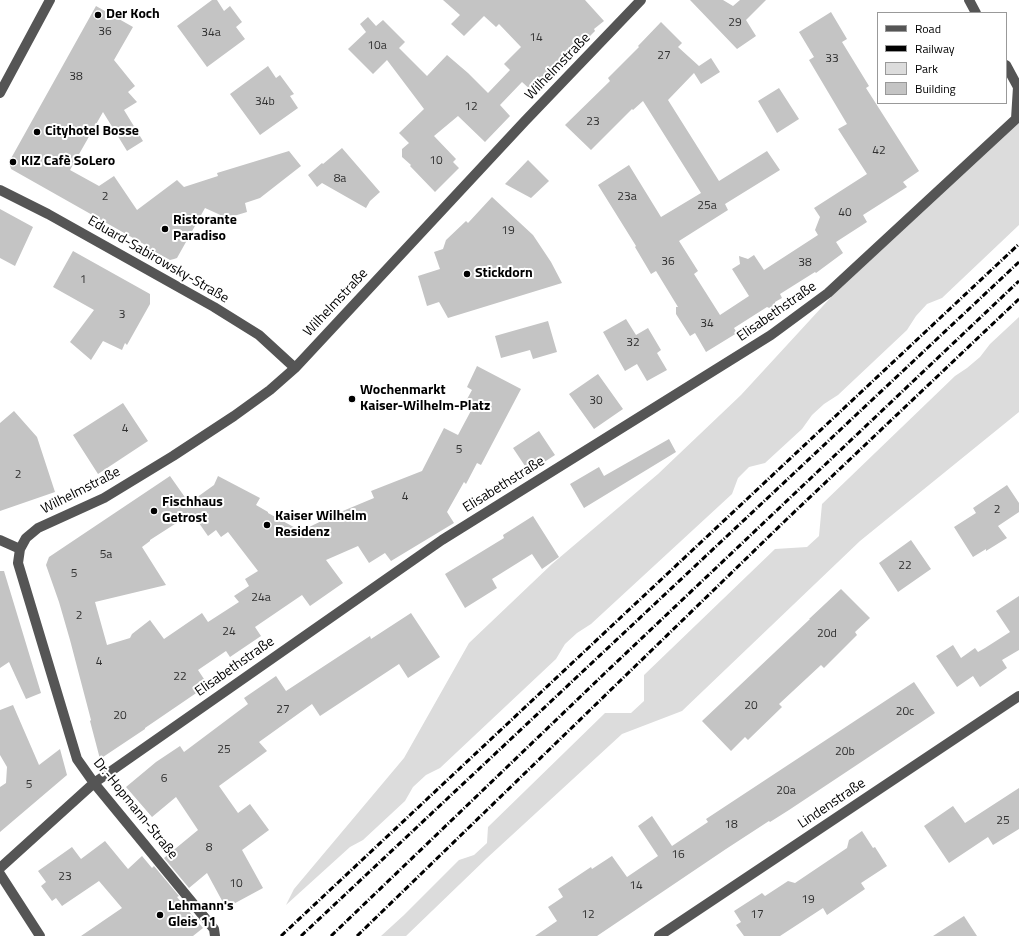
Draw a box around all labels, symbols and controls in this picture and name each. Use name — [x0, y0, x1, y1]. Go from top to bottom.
place label: Der Koch — [106, 7, 160, 23]
marker: Der Koch — [93, 10, 103, 20]
legend — [877, 12, 1007, 104]
house number: 29 — [728, 16, 742, 30]
text: Road — [915, 19, 941, 38]
house number: 36 — [98, 25, 112, 39]
house number: 34a — [201, 26, 221, 40]
street label: Wilhelmstraße — [522, 30, 594, 104]
house number: 14 — [529, 31, 543, 45]
house number: 10a — [367, 39, 387, 53]
text: Railway — [915, 39, 955, 58]
house number: 27 — [657, 49, 671, 63]
house number: 33 — [825, 52, 839, 66]
text: Park — [915, 59, 938, 78]
house number: 38 — [69, 70, 83, 84]
text: Building — [915, 79, 956, 98]
house number: 34b — [255, 95, 275, 109]
house number: 12 — [464, 100, 478, 114]
house number: 23 — [586, 115, 600, 129]
place label: Cityhotel Bosse — [45, 124, 139, 140]
marker: Cityhotel Bosse — [32, 127, 42, 137]
house number: 42 — [872, 144, 886, 158]
place label: KIZ Cafè SoLero — [21, 154, 115, 170]
house number: 10 — [429, 154, 443, 168]
marker: KIZ Cafè SoLero — [8, 157, 18, 167]
house number: 8a — [334, 172, 346, 186]
house number: 2 — [102, 190, 108, 204]
house number: 23a — [617, 190, 637, 204]
house number: 25a — [697, 199, 717, 213]
house number: 40 — [838, 206, 852, 220]
street label: Eduard-Sabirowsky-Straße — [85, 213, 231, 307]
place label: Ristorante Paradiso — [173, 213, 237, 246]
marker: Ristorante Paradiso — [160, 224, 170, 234]
house number: 19 — [501, 224, 515, 238]
house number: 36 — [661, 255, 675, 269]
house number: 38 — [798, 256, 812, 270]
street label: Wilhelmstraße — [300, 266, 372, 340]
place label: Stickdorn — [475, 266, 533, 282]
marker: Stickdorn — [462, 269, 472, 279]
house number: 1 — [80, 273, 86, 287]
street label: Elisabethstraße — [734, 279, 820, 345]
house number: 3 — [119, 308, 125, 322]
house number: 34 — [700, 317, 714, 331]
house number: 32 — [626, 336, 640, 350]
place label: Wochenmarkt Kaiser-Wilhelm-Platz — [360, 383, 490, 416]
marker: Wochenmarkt Kaiser-Wilhelm-Platz — [347, 394, 357, 404]
house number: 30 — [589, 394, 603, 408]
house number: 4 — [122, 422, 128, 436]
house number: 5 — [456, 443, 462, 457]
street label: Elisabethstraße — [460, 453, 548, 517]
street label: Wilhelmstraße — [39, 464, 123, 518]
house number: 2 — [15, 468, 21, 482]
house number: 4 — [402, 490, 408, 504]
place label: Fischhaus Getrost — [162, 495, 223, 528]
house number: 2 — [994, 503, 1000, 517]
marker: Fischhaus Getrost — [149, 506, 159, 516]
place label: Kaiser Wilhelm Residenz — [275, 509, 367, 542]
marker: Kaiser Wilhelm Residenz — [262, 520, 272, 530]
house number: 5a — [100, 548, 112, 562]
house number: 22 — [898, 559, 912, 573]
house number: 5 — [71, 567, 77, 581]
house number: 24a — [251, 591, 271, 605]
house number: 2 — [76, 609, 82, 623]
house number: 24 — [222, 625, 236, 639]
house number: 20d — [817, 627, 837, 641]
street label: Elisabethstraße — [192, 634, 278, 700]
house number: 4 — [96, 655, 102, 669]
house number: 22 — [173, 670, 187, 684]
house number: 20 — [744, 699, 758, 713]
house number: 27 — [276, 703, 290, 717]
house number: 20c — [896, 705, 914, 719]
house number: 20 — [113, 709, 127, 723]
house number: 25 — [217, 743, 231, 757]
house number: 20b — [835, 745, 855, 759]
street label: Dr.-Hopmann-Straße — [89, 755, 181, 863]
house number: 6 — [161, 772, 167, 786]
street label: Lindenstraße — [795, 775, 869, 833]
house number: 5 — [26, 778, 32, 792]
house number: 20a — [776, 784, 796, 798]
house number: 25 — [996, 814, 1010, 828]
house number: 18 — [724, 818, 738, 832]
house number: 8 — [206, 841, 212, 855]
house number: 16 — [671, 848, 685, 862]
house number: 23 — [58, 870, 72, 884]
house number: 10 — [229, 877, 243, 891]
house number: 14 — [629, 879, 643, 893]
house number: 19 — [801, 893, 815, 907]
place label: Lehmann's Gleis 11 — [168, 899, 234, 932]
house number: 12 — [581, 908, 595, 922]
house number: 17 — [750, 908, 764, 922]
marker: Lehmann's Gleis 11 — [155, 910, 165, 920]

